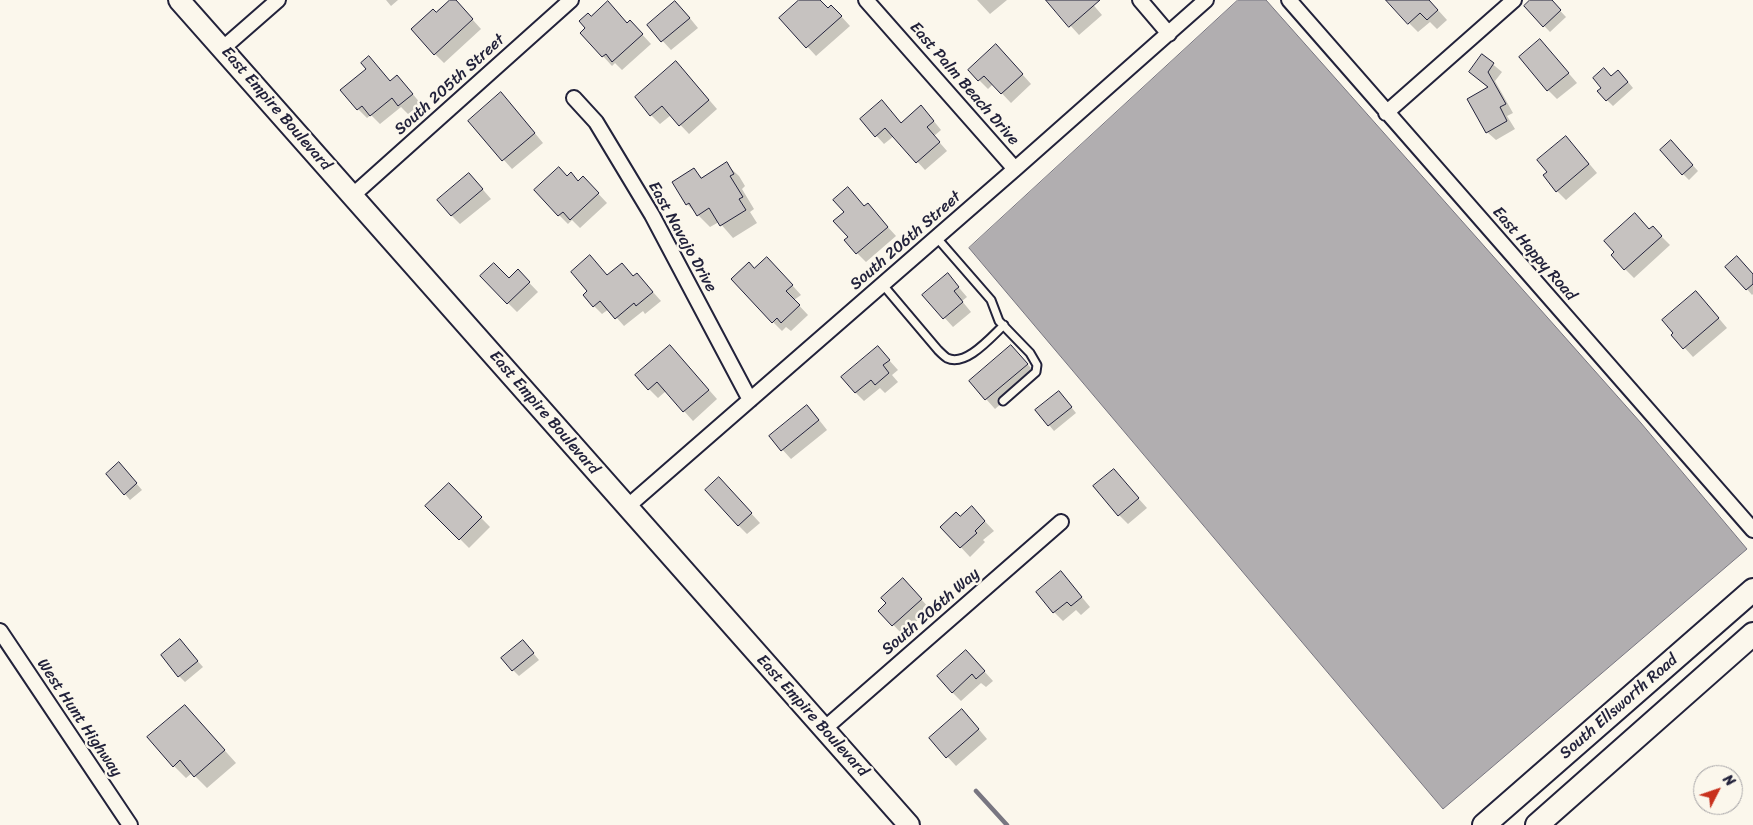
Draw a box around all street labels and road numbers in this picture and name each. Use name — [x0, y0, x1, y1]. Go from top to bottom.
street label: East Palm Beach Drive — [905, 18, 1023, 150]
street label: South 205th Street — [391, 31, 509, 139]
street label: East Empire Boulevard — [217, 43, 335, 175]
street label: East Navajo Drive — [644, 178, 720, 296]
street label: South 206th Street — [847, 188, 965, 294]
street label: East Happy Road — [1488, 203, 1580, 305]
street label: East Empire Boulevard — [485, 347, 603, 479]
street label: South 206th Way — [878, 564, 984, 660]
street label: East Empire Boulevard — [752, 651, 872, 781]
street label: South Ellsworth Road — [1556, 651, 1682, 763]
street label: West Hunt Highway — [32, 655, 126, 781]

